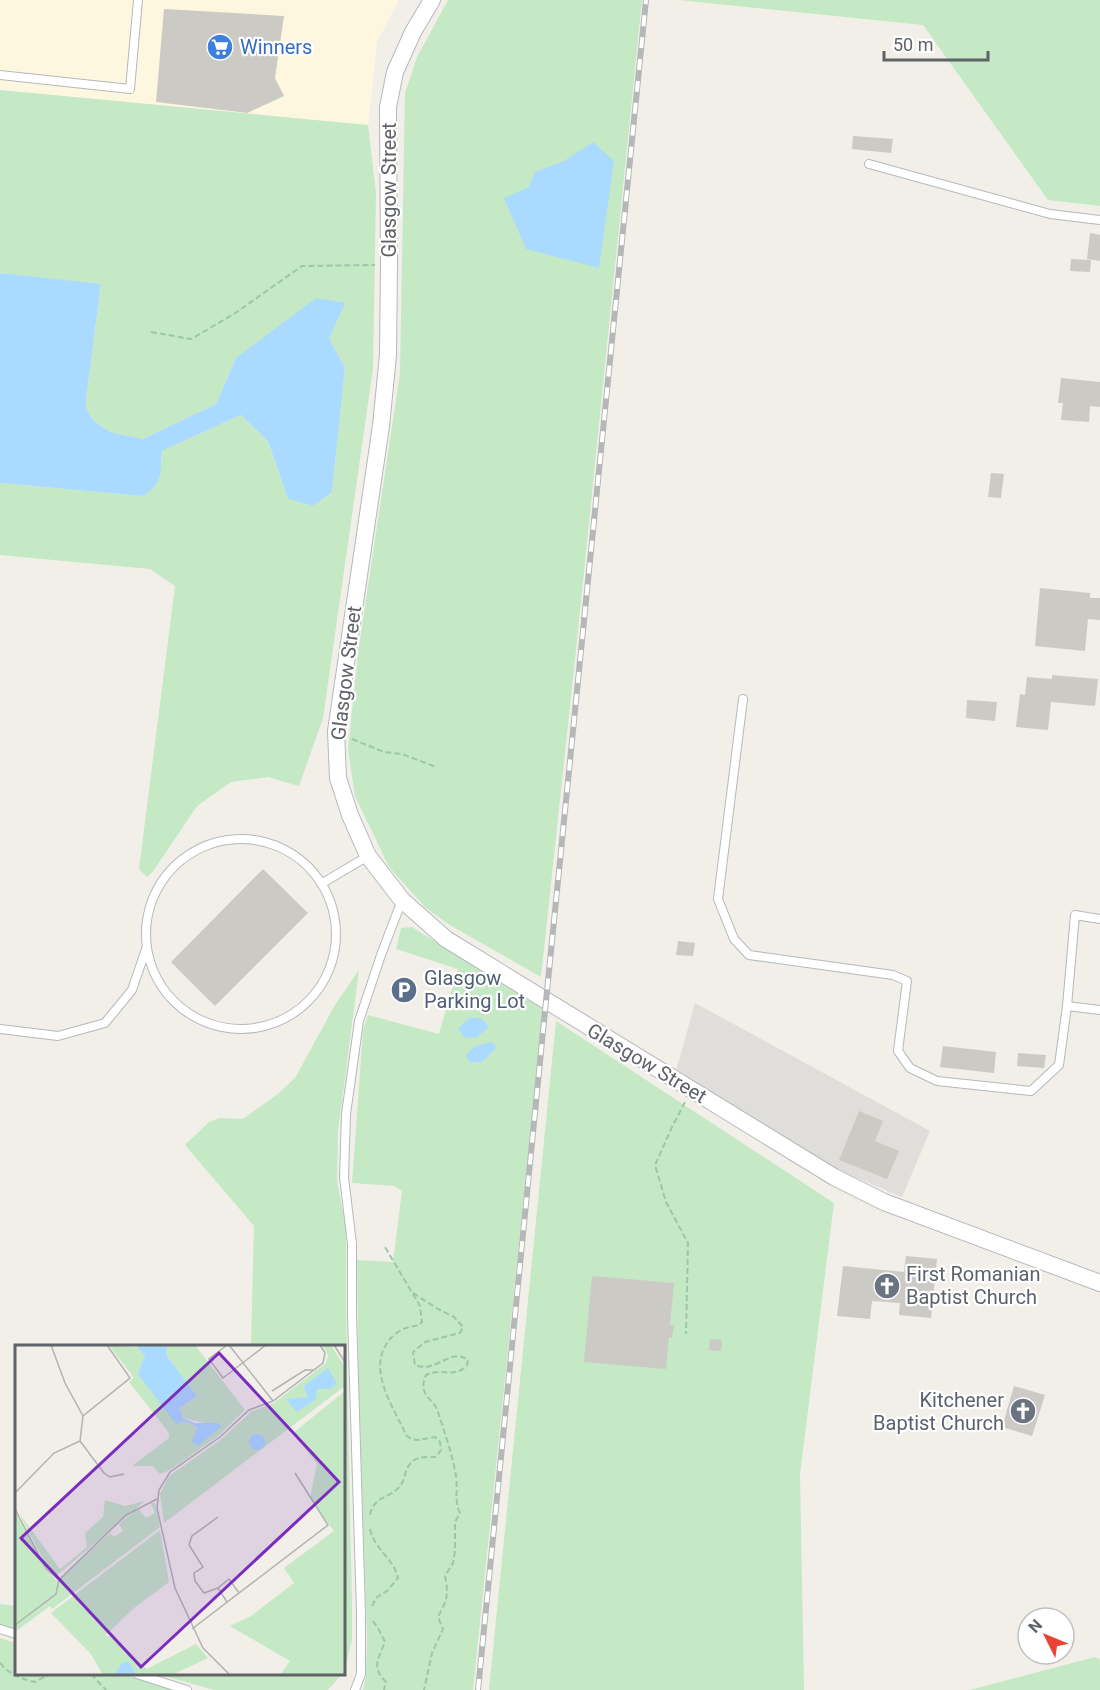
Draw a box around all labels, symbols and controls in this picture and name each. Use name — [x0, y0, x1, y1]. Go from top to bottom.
scale bar — [884, 24, 988, 62]
supermarket icon: Winners — [205, 32, 235, 62]
text: 50 m — [893, 34, 933, 55]
place label: Winners — [240, 35, 312, 59]
street label: Glasgow Street — [377, 122, 401, 258]
street label: Glasgow Street — [326, 605, 366, 741]
place label: Glasgow Parking Lot — [424, 966, 525, 1013]
parking icon: Glasgow Parking Lot — [389, 975, 419, 1005]
street label: Glasgow Street — [583, 1018, 711, 1108]
place label: First Romanian Baptist Church — [906, 1262, 1041, 1309]
church icon: First Romanian Baptist Church — [872, 1271, 902, 1301]
inset map — [15, 1345, 345, 1675]
place label: Kitchener Baptist Church — [873, 1388, 1004, 1435]
church icon: Kitchener Baptist Church — [1008, 1396, 1038, 1426]
north arrow — [1016, 1606, 1076, 1666]
text: N — [1025, 1616, 1046, 1637]

